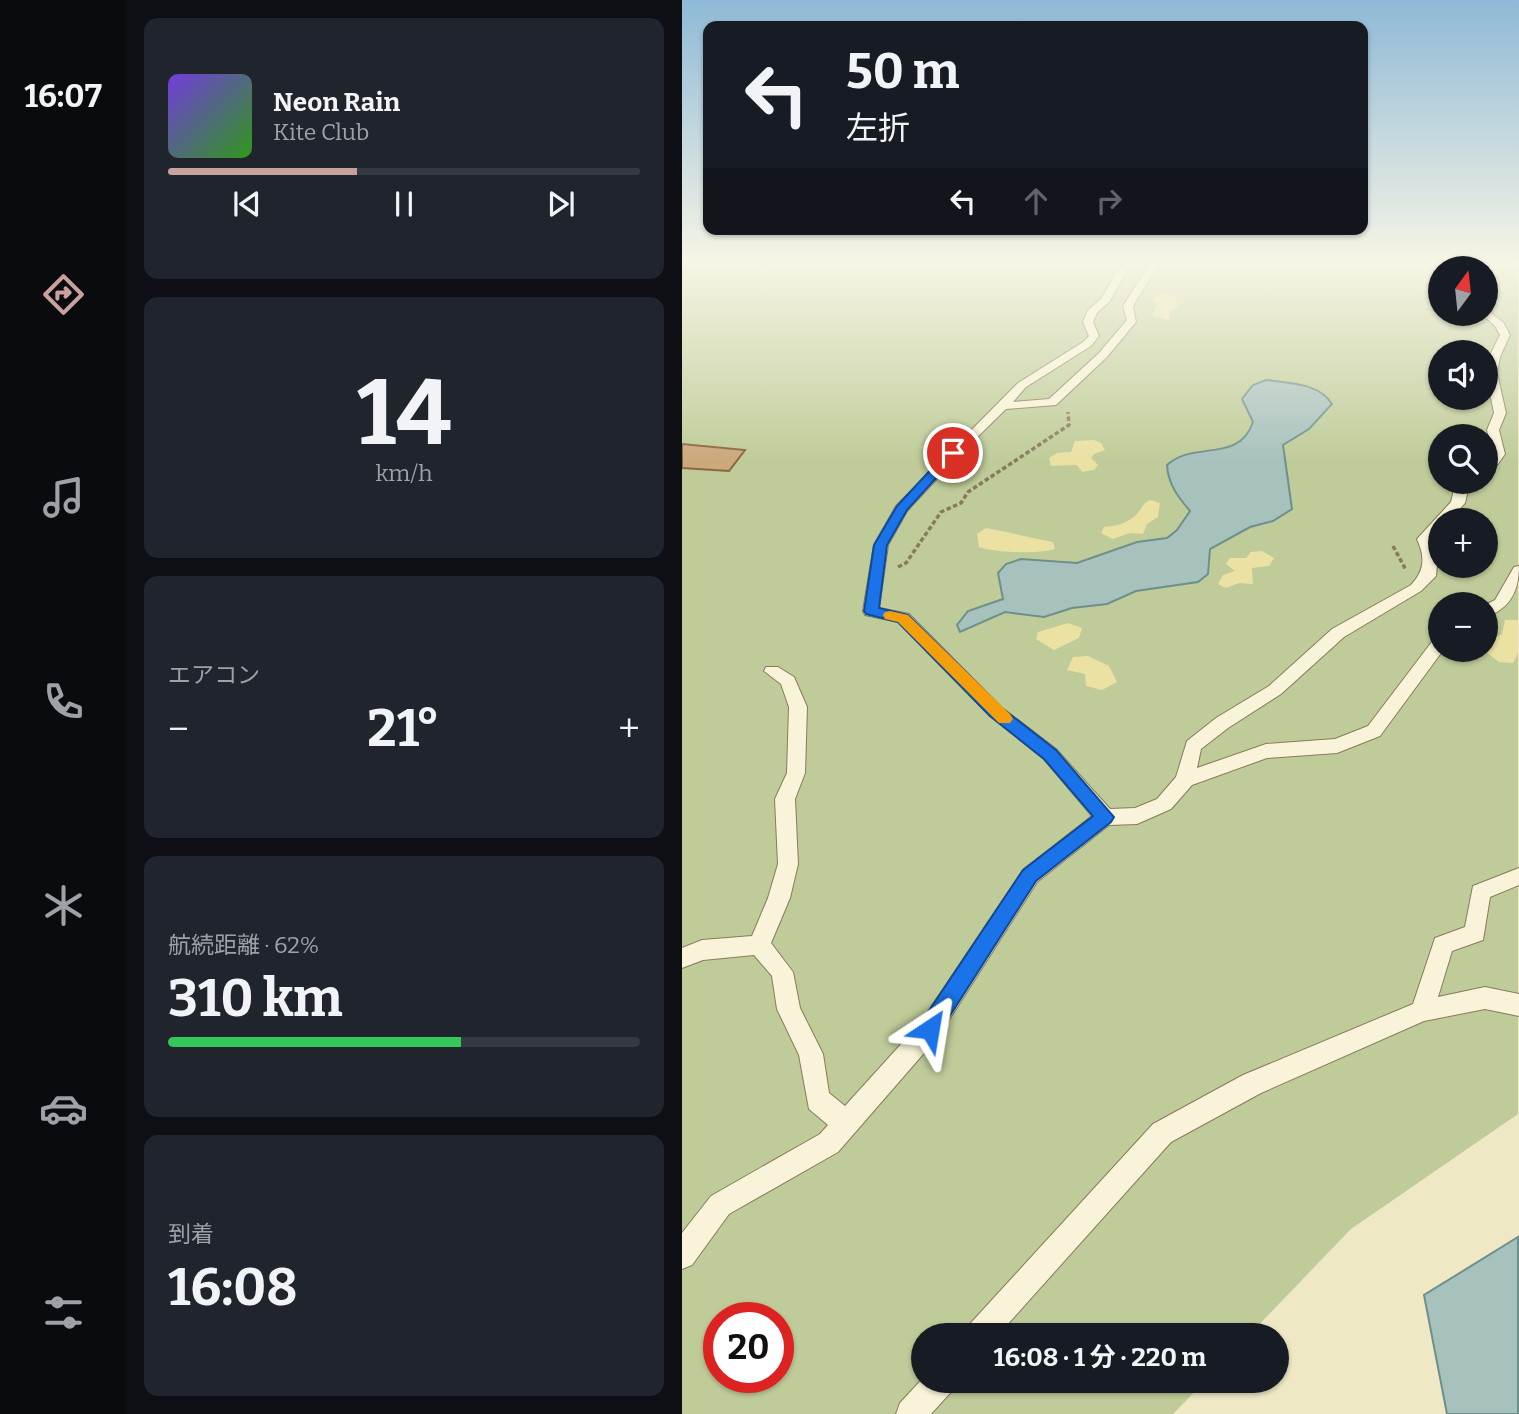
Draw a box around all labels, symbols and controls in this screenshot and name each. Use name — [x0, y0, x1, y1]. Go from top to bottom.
text: 50 m — [846, 42, 959, 101]
icon: left — [731, 49, 822, 140]
text: 16:07 — [24, 77, 102, 115]
text: Neon Rain — [273, 87, 400, 118]
text: 左折 — [846, 109, 910, 147]
text: Kite Club — [273, 118, 369, 146]
icon: left — [944, 182, 982, 220]
icon: ahead — [1017, 182, 1055, 220]
icon: right — [1090, 182, 1128, 220]
icon: previous — [228, 185, 266, 223]
icon: pause — [385, 185, 423, 223]
icon: next — [542, 185, 580, 223]
north arrow — [1428, 256, 1498, 326]
map controls — [1428, 256, 1498, 662]
icon: directions — [39, 270, 88, 319]
button: sound — [1428, 340, 1498, 410]
text: 14 — [357, 359, 451, 468]
pin — [923, 423, 983, 483]
button: search — [1428, 424, 1498, 494]
icon: arrive — [934, 434, 972, 472]
text: km/h — [376, 459, 432, 487]
icon: music — [39, 473, 88, 522]
button: + — [1428, 508, 1498, 578]
button: − — [1428, 592, 1498, 662]
text: エアコン — [168, 661, 260, 689]
icon: phone — [39, 677, 88, 726]
text: 21° — [367, 697, 440, 760]
text: − — [168, 706, 189, 752]
text: + — [618, 706, 640, 752]
icon: climate — [39, 881, 88, 930]
text: 航続距離 · 62% — [168, 931, 319, 959]
text: 310 km — [168, 967, 343, 1030]
position arrow — [893, 992, 967, 1066]
icon: car — [39, 1084, 88, 1133]
text: 到着 — [168, 1220, 214, 1248]
text: 16:08 — [168, 1256, 298, 1319]
icon: filters — [39, 1288, 88, 1337]
speed limit sign: 20 — [703, 1302, 794, 1393]
text: 16:08 · 1 分 · 220 m — [994, 1342, 1206, 1373]

